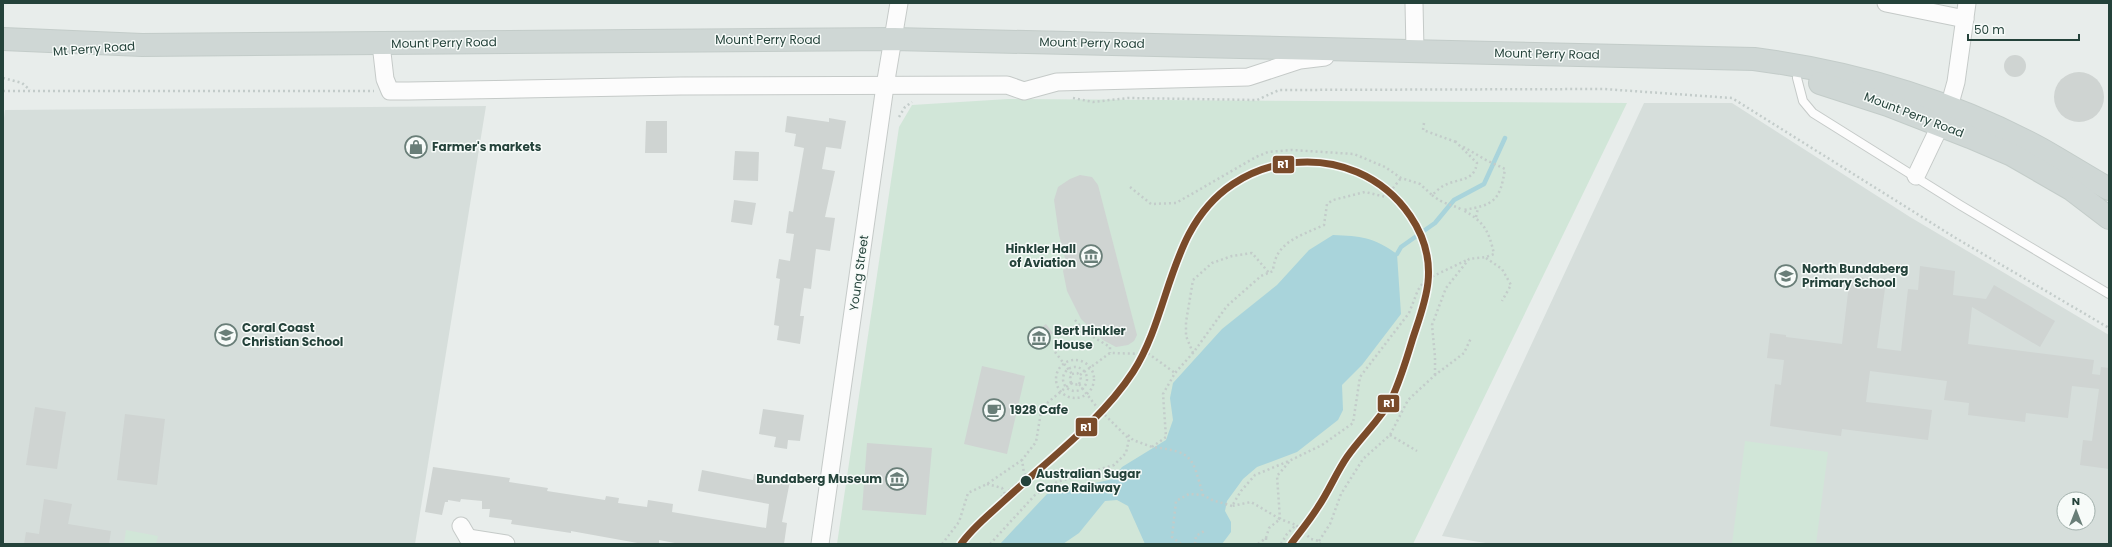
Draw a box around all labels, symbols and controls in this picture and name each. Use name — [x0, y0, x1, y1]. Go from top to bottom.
scale bar — [1968, 16, 2079, 42]
text: 50 m — [1974, 21, 2005, 38]
street label: Mount Perry Road — [715, 31, 821, 48]
street label: Mount Perry Road — [391, 33, 497, 52]
street label: Mount Perry Road — [1039, 33, 1145, 52]
street label: Mt Perry Road — [52, 37, 136, 60]
street label: Mount Perry Road — [1494, 44, 1600, 63]
street label: Mount Perry Road — [1862, 88, 1966, 141]
shop icon: Farmer's markets — [403, 134, 429, 160]
place label: Farmer's markets — [432, 138, 542, 155]
line badge: R1 — [1272, 155, 1295, 174]
text: R1 — [1277, 156, 1289, 172]
street label: Young Street — [845, 234, 872, 312]
place label: Hinkler Hall of Aviation — [1006, 240, 1076, 271]
museum icon: Hinkler Hall of Aviation — [1078, 243, 1104, 269]
place label: North Bundaberg Primary School — [1802, 260, 1909, 291]
school or university icon: North Bundaberg Primary School — [1773, 263, 1799, 289]
place label: Coral Coast Christian School — [242, 319, 343, 350]
school or university icon: Coral Coast Christian School — [213, 322, 239, 348]
place label: Bert Hinkler House — [1054, 322, 1126, 353]
museum icon: Bert Hinkler House — [1026, 325, 1052, 351]
line badge: R1 — [1377, 394, 1400, 413]
text: R1 — [1383, 395, 1395, 411]
cafe icon: 1928 Cafe — [981, 397, 1007, 423]
place label: 1928 Cafe — [1010, 401, 1069, 418]
line badge: R1 — [1075, 417, 1098, 437]
text: R1 — [1080, 419, 1092, 435]
place label: Australian Sugar Cane Railway — [1036, 465, 1141, 496]
museum icon: Bundaberg Museum — [884, 466, 910, 492]
place label: Bundaberg Museum — [756, 470, 882, 487]
marker: Australian Sugar Cane Railway — [1019, 474, 1033, 488]
north arrow — [2056, 491, 2096, 531]
text: N — [2072, 493, 2080, 509]

